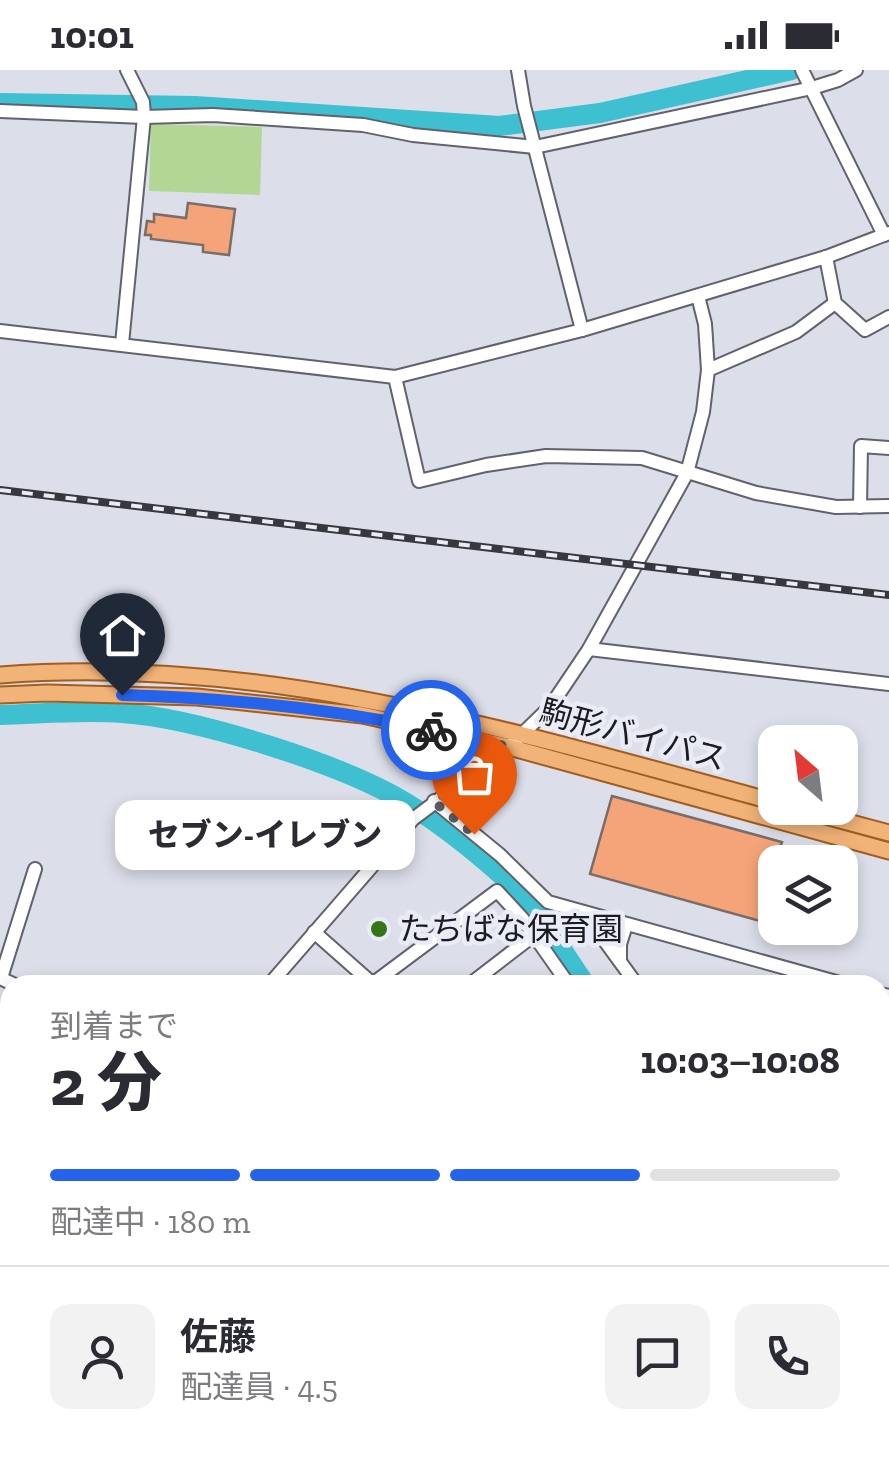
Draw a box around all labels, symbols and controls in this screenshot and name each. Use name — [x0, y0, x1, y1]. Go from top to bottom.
text: 10:01 — [50, 12, 134, 58]
pin — [80, 593, 165, 696]
icon: home — [95, 608, 150, 663]
courier — [381, 680, 481, 780]
street label: 駒形バイパス — [536, 692, 730, 778]
icon: bike — [404, 703, 459, 758]
north arrow — [758, 725, 858, 825]
map controls — [758, 725, 858, 945]
pin — [432, 732, 517, 835]
icon: bag — [447, 747, 502, 802]
callout: セブン-イレブン — [114, 799, 414, 869]
text: セブン-イレブン — [148, 816, 382, 854]
button: layers — [758, 845, 858, 945]
place label: たちばな保育園 — [399, 910, 623, 948]
marker: たちばな保育園 — [368, 918, 390, 940]
text: 到着まで — [50, 1007, 178, 1045]
text: 10:03–10:08 — [641, 1037, 840, 1083]
text: 2 分 — [50, 1044, 162, 1122]
text: 配達中 · 180 m — [50, 1203, 250, 1241]
button: person — [50, 1304, 155, 1409]
button: chat — [605, 1304, 710, 1409]
button: phone — [735, 1304, 840, 1409]
text: 佐藤 — [180, 1314, 256, 1360]
text: 配達員 · 4.5 — [180, 1368, 338, 1406]

